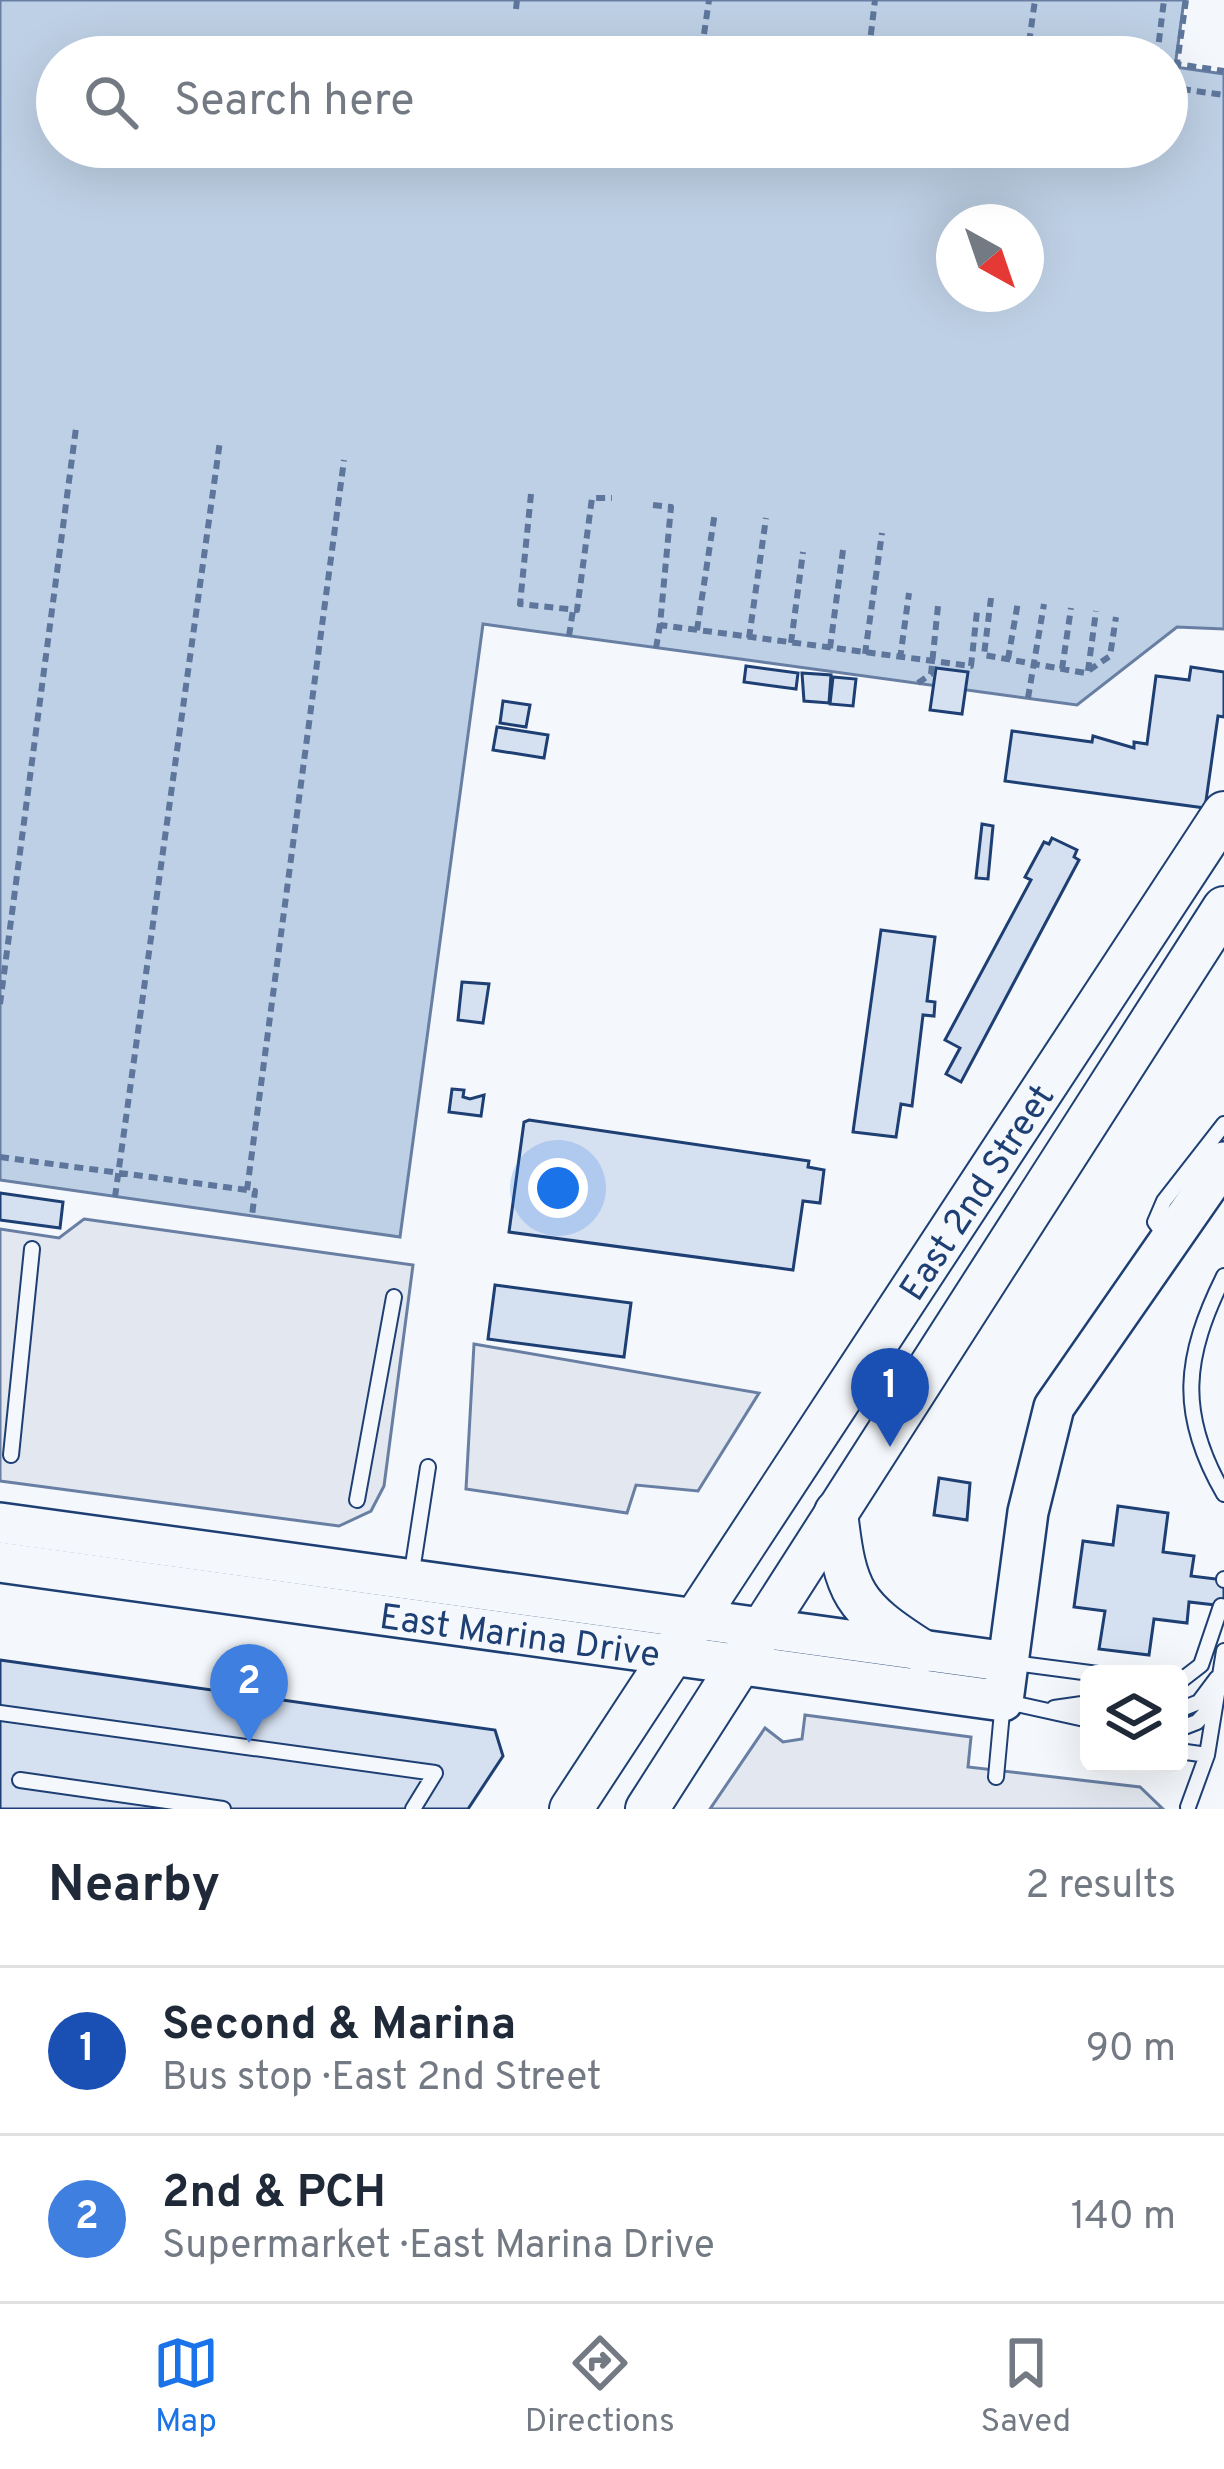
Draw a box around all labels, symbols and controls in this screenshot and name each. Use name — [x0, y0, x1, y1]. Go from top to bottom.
search box — [36, 36, 1188, 168]
icon: search — [78, 69, 144, 135]
text: Search here — [174, 74, 414, 131]
north arrow — [936, 204, 1044, 312]
street label: East 2nd Street — [891, 1077, 1067, 1311]
your location — [528, 1158, 588, 1218]
pin: 1 — [851, 1348, 929, 1447]
street label: East Marina Drive — [376, 1596, 662, 1680]
pin: 2 — [210, 1644, 288, 1743]
map controls — [1080, 1665, 1188, 1773]
button: layers — [1080, 1665, 1188, 1773]
text: Nearby — [48, 1855, 220, 1920]
text: 2 results — [1025, 1863, 1176, 1912]
text: Second & Marina — [162, 1998, 516, 2055]
text: 1 — [79, 2026, 95, 2075]
text: 90 m — [1086, 2026, 1176, 2075]
text: Bus stop · East 2nd Street — [162, 2055, 602, 2104]
text: 2nd & PCH — [162, 2166, 386, 2223]
text: 2 — [75, 2194, 99, 2243]
text: 140 m — [1071, 2194, 1176, 2243]
text: Supermarket · East Marina Drive — [162, 2223, 715, 2272]
tab: Map — [153, 2330, 219, 2444]
tab: Directions — [525, 2330, 675, 2444]
tab: Saved — [980, 2330, 1071, 2444]

